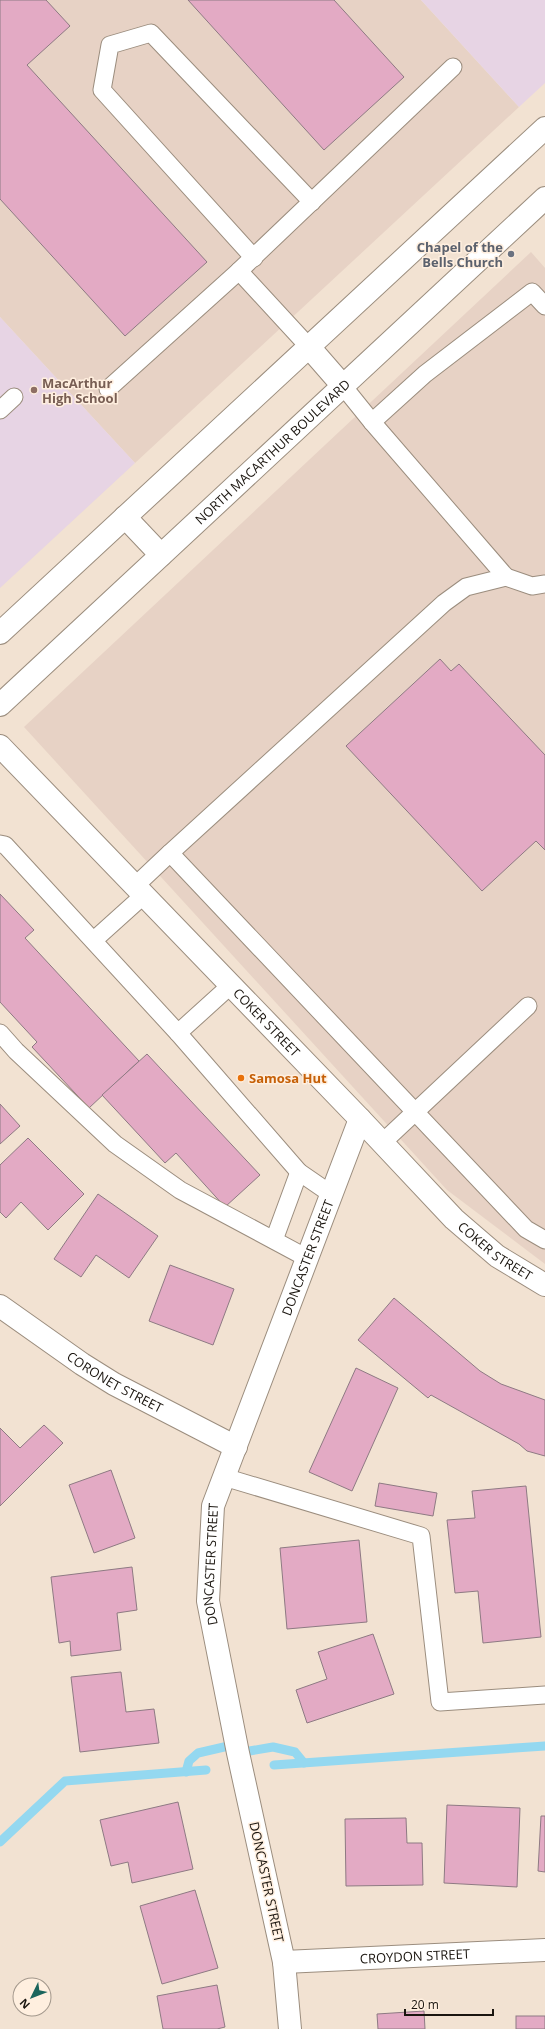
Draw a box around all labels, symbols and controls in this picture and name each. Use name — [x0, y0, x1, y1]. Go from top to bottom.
place label: Chapel of the Bells Church — [417, 238, 503, 271]
marker: Chapel of the Bells Church — [506, 249, 516, 259]
place label: MacArthur High School — [42, 374, 118, 407]
street label: NORTH MACARTHUR BOULEVARD — [191, 375, 354, 528]
marker: MacArthur High School — [29, 385, 39, 395]
street label: COKER STREET — [229, 984, 305, 1061]
place label: Samosa Hut — [249, 1069, 327, 1087]
marker: Samosa Hut — [236, 1073, 246, 1083]
street label: DONCASTER STREET — [277, 1196, 338, 1318]
street label: COKER STREET — [454, 1217, 537, 1285]
street label: CORONET STREET — [63, 1347, 167, 1417]
street label: DONCASTER STREET — [198, 1502, 222, 1627]
street label: DONCASTER STREET — [245, 1820, 289, 1945]
street label: CROYDON STREET — [359, 1944, 471, 1968]
north arrow — [12, 1977, 52, 2017]
scale bar — [405, 1991, 493, 2017]
text: N — [16, 1996, 33, 2013]
text: 20 m — [411, 1996, 439, 2013]

